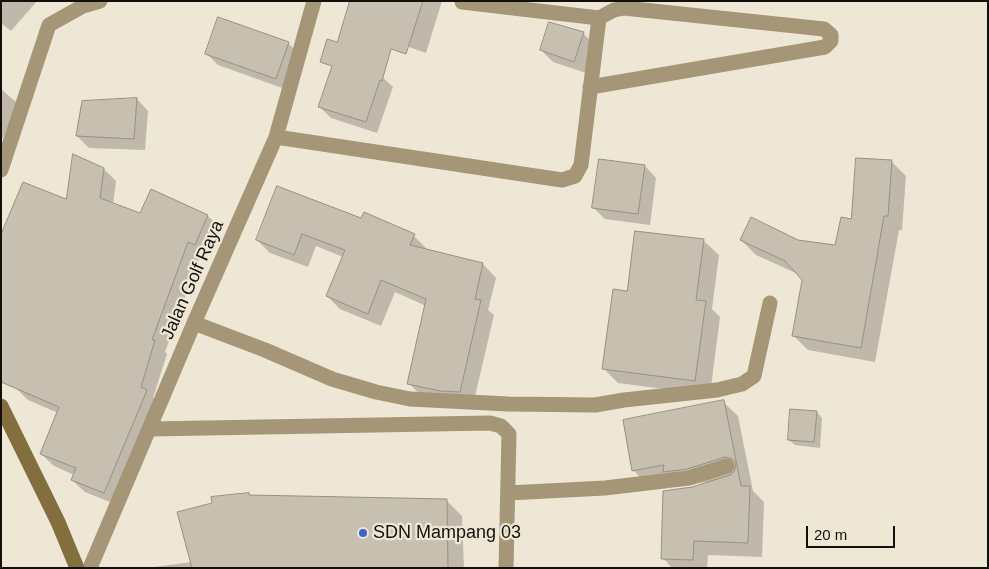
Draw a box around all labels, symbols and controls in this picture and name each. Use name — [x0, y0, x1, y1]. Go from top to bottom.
street label: Jalan Golf Raya — [157, 217, 229, 343]
scale bar — [809, 516, 898, 548]
place label: SDN Mampang 03 — [373, 522, 521, 544]
text: 20 m — [814, 526, 847, 543]
marker: SDN Mampang 03 — [357, 527, 369, 539]

